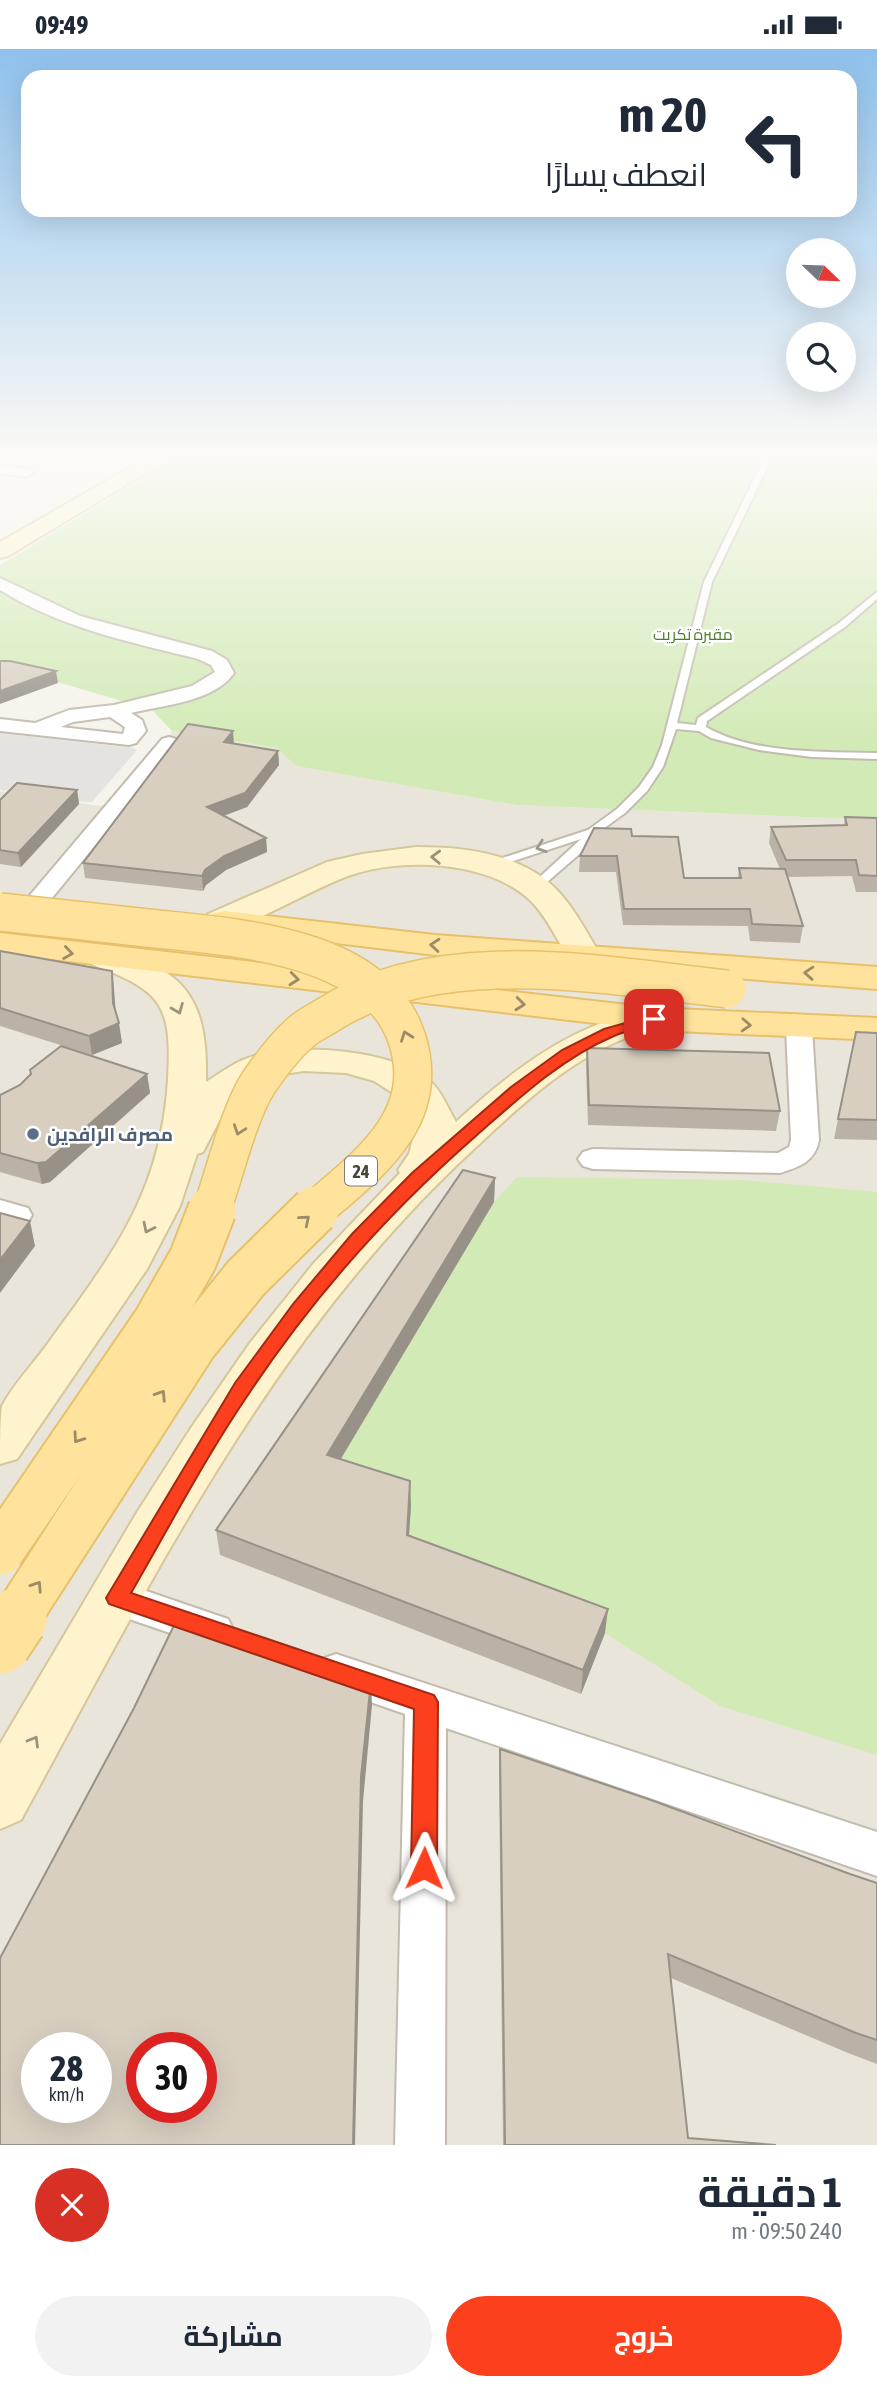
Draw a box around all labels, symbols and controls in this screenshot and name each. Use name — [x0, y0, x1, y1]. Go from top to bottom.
text: 09:49 — [35, 10, 89, 40]
text: 20 m — [619, 86, 707, 142]
icon: left — [731, 98, 822, 189]
text: انعطف يسارًا — [545, 156, 707, 193]
north arrow — [786, 238, 856, 308]
map controls — [786, 238, 856, 392]
button: search — [786, 322, 856, 392]
park label: مقبرة تكريت — [653, 625, 733, 644]
one-way arrow — [535, 839, 548, 853]
one-way arrow — [430, 849, 441, 864]
one-way arrow — [430, 938, 441, 953]
one-way arrow — [62, 945, 73, 960]
one-way arrow — [803, 966, 814, 981]
one-way arrow — [288, 971, 299, 986]
pin — [624, 989, 684, 1049]
one-way arrow — [514, 997, 526, 1012]
icon: arrive — [635, 1000, 673, 1038]
one-way arrow — [169, 1002, 183, 1014]
one-way arrow — [741, 1017, 752, 1032]
one-way arrow — [400, 1030, 414, 1042]
place label: مصرف الرافدين — [47, 1123, 173, 1146]
one-way arrow — [233, 1123, 247, 1136]
marker: مصرف الرافدين — [25, 1126, 41, 1142]
road number: 24 — [345, 1156, 377, 1185]
one-way arrow — [296, 1216, 309, 1228]
one-way arrow — [142, 1221, 156, 1233]
one-way arrow — [153, 1390, 165, 1403]
one-way arrow — [74, 1430, 86, 1443]
one-way arrow — [29, 1580, 42, 1593]
one-way arrow — [26, 1736, 39, 1749]
position arrow — [387, 1831, 461, 1905]
speed limit sign: 30 — [126, 2032, 217, 2123]
text: 28 — [50, 2048, 83, 2088]
text: km/h — [49, 2084, 84, 2105]
button: close — [35, 2168, 109, 2242]
text: 1 دقيقة — [698, 2168, 842, 2216]
text: 240 m · 09:50 — [731, 2218, 842, 2244]
button: مشاركة — [35, 2296, 432, 2376]
button: خروج — [446, 2296, 842, 2376]

